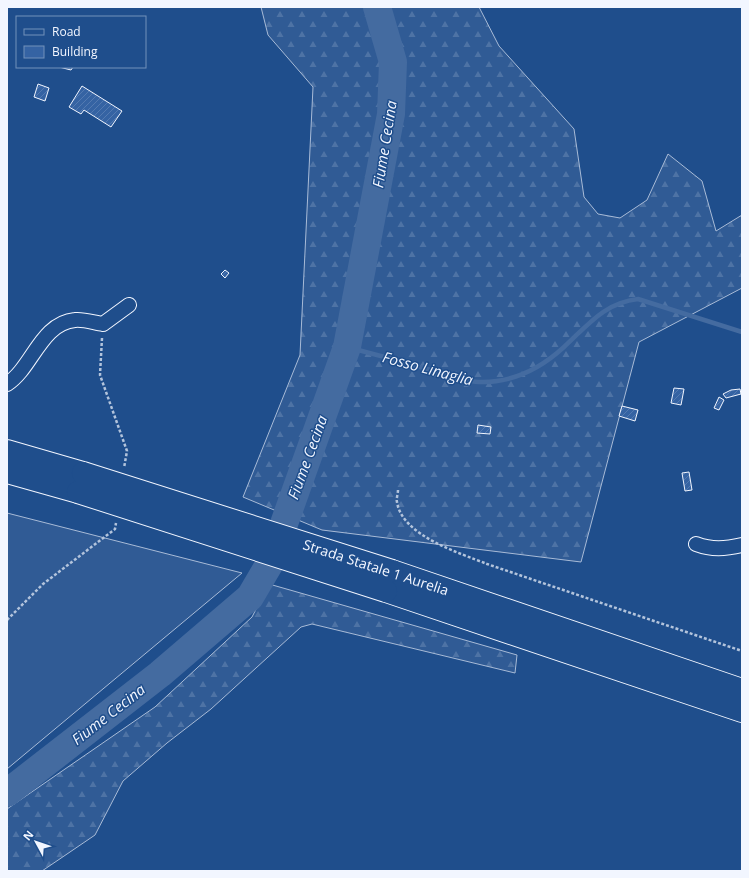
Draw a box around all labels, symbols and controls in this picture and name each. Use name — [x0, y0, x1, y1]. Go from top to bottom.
legend — [16, 16, 146, 68]
text: Road — [52, 23, 81, 40]
text: Building — [52, 43, 98, 60]
water label: Fiume Cecina — [367, 98, 401, 189]
water label: Fosso Linaglia — [381, 346, 476, 390]
water label: Fiume Cecina — [283, 412, 332, 502]
street label: Strada Statale 1 Aurelia — [301, 534, 451, 600]
water label: Fiume Cecina — [67, 679, 149, 749]
north arrow — [16, 822, 56, 862]
text: N — [19, 827, 37, 844]

